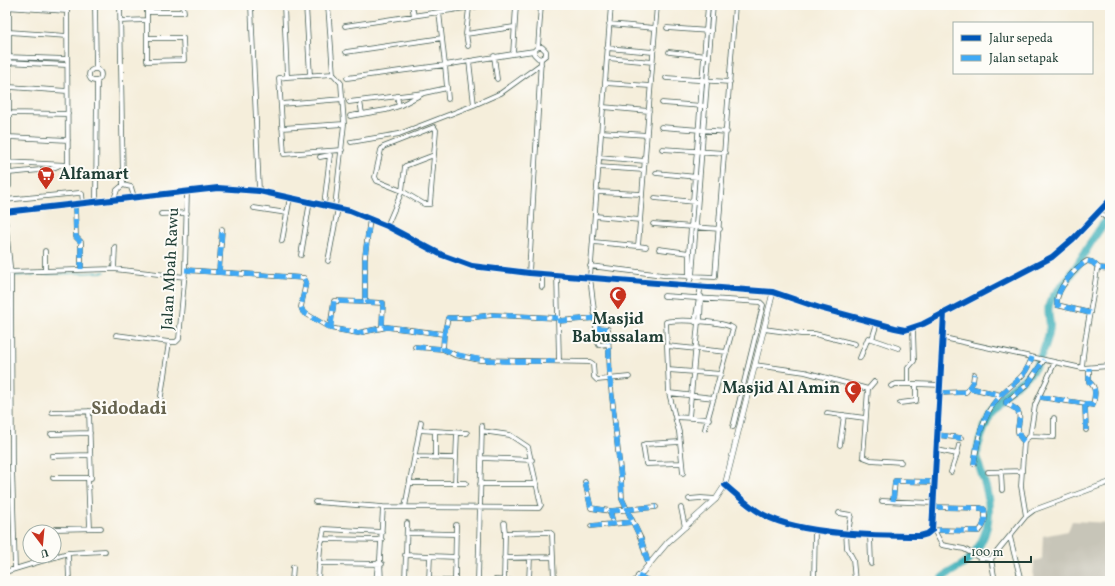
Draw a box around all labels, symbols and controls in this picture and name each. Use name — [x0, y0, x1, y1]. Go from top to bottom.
legend — [953, 22, 1093, 74]
text: Jalur sepeda — [989, 31, 1053, 47]
text: Jalan setapak — [989, 51, 1059, 67]
place label: Alfamart — [59, 164, 129, 186]
supermarket icon: Alfamart — [36, 165, 56, 190]
street label: Jalan Mbah Rawu — [157, 207, 185, 331]
mosque icon: Masjid Babussalam — [608, 285, 628, 310]
place label: Masjid Babussalam — [572, 309, 664, 349]
place label: Masjid Al Amin — [722, 378, 840, 400]
mosque icon: Masjid Al Amin — [843, 379, 863, 404]
district label: Sidodadi — [91, 397, 167, 422]
north arrow — [22, 524, 62, 564]
scale bar — [965, 538, 1031, 564]
text: U — [38, 544, 50, 561]
text: 100 m — [971, 545, 1004, 561]

